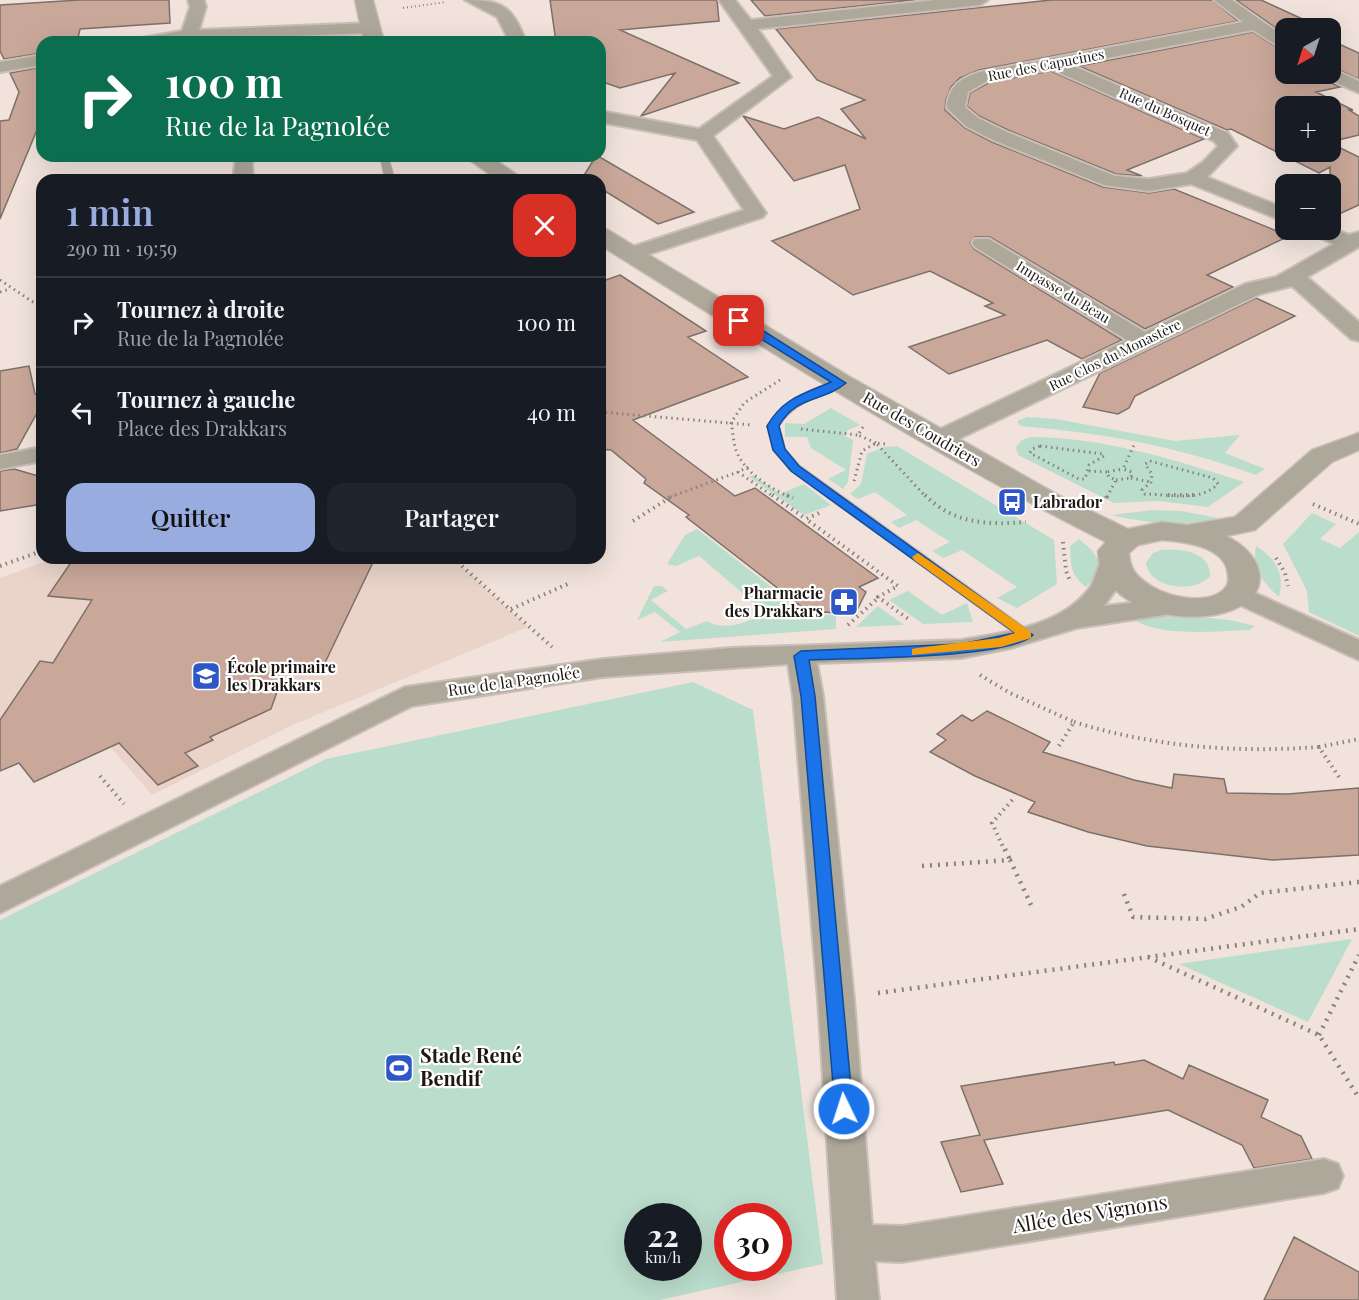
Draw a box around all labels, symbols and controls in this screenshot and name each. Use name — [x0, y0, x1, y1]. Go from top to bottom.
north arrow — [1275, 18, 1341, 84]
map controls — [1275, 18, 1341, 240]
street label: Rue des Capucines — [986, 44, 1106, 85]
text: 100 m — [165, 53, 283, 109]
icon: right — [66, 60, 144, 138]
street label: Rue du Bosquet — [1116, 83, 1215, 141]
button: + — [1275, 96, 1341, 162]
text: Rue de la Pagnolée — [165, 107, 390, 143]
button: − — [1275, 174, 1341, 240]
text: 1 min — [66, 187, 154, 235]
button: close — [513, 194, 576, 257]
text: 290 m · 19:59 — [66, 234, 177, 261]
street label: Impasse du Beau — [1013, 256, 1114, 327]
text: Tournez à droite — [117, 294, 285, 324]
pin — [713, 295, 764, 346]
icon: arrive — [722, 304, 755, 337]
icon: right — [66, 306, 99, 339]
text: 100 m — [516, 307, 576, 337]
street label: Rue Clos du Monastère — [1046, 314, 1184, 395]
text: Rue de la Pagnolée — [117, 324, 284, 351]
text: Tournez à gauche — [117, 384, 295, 414]
street label: Rue des Coudriers — [859, 386, 985, 471]
icon: left — [66, 396, 99, 429]
text: 40 m — [527, 397, 576, 427]
text: Place des Drakkars — [117, 414, 287, 441]
button: Quitter — [66, 483, 315, 552]
button: Partager — [327, 483, 576, 552]
bus stop icon: Labrador — [996, 486, 1028, 518]
place label: Labrador — [1033, 491, 1103, 512]
place label: Pharmacie des Drakkars — [725, 582, 823, 621]
pharmacy icon: Pharmacie des Drakkars — [828, 586, 860, 618]
place label: École primaire les Drakkars — [227, 656, 336, 695]
school or university icon: École primaire les Drakkars — [190, 660, 222, 692]
street label: Rue de la Pagnolée — [446, 661, 581, 700]
place label: Stade René Bendif — [420, 1041, 522, 1091]
sports icon: Stade René Bendif — [383, 1052, 415, 1084]
position arrow — [812, 1077, 876, 1141]
street label: Allée des Vignons — [1009, 1187, 1169, 1238]
speed limit sign: 30 — [714, 1203, 792, 1281]
text: 22 — [647, 1215, 679, 1255]
text: km/h — [645, 1247, 681, 1267]

